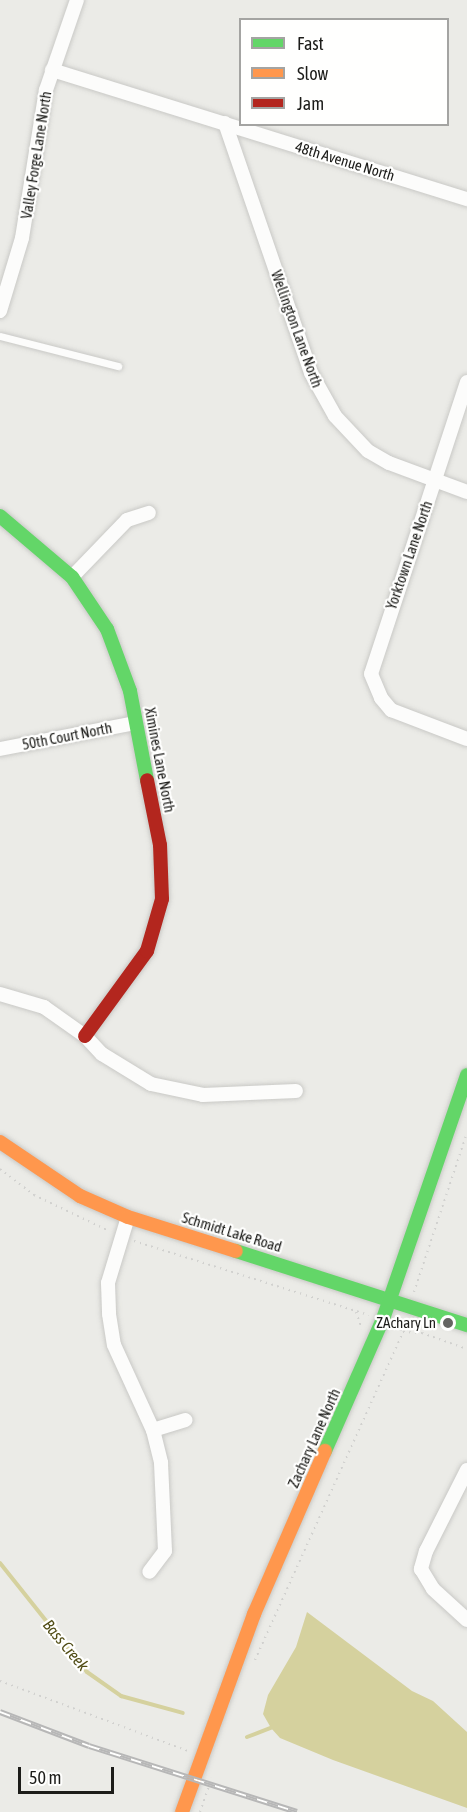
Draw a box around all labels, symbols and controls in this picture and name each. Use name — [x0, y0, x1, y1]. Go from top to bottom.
legend — [239, 18, 449, 126]
text: Fast — [297, 33, 324, 54]
text: Slow — [297, 63, 328, 84]
street label: Valley Forge Lane North — [17, 90, 55, 220]
text: Jam — [297, 93, 324, 114]
street label: 48th Avenue North — [293, 137, 397, 185]
street label: Wellington Lane North — [267, 268, 327, 390]
street label: Yorktown Lane North — [382, 498, 436, 612]
street label: Ximines Lane North — [141, 706, 179, 814]
street label: 50th Court North — [21, 718, 113, 754]
street label: Schmidt Lake Road — [180, 1208, 284, 1256]
place label: ZAchary Ln — [376, 1314, 436, 1332]
marker: ZAchary Ln — [441, 1316, 455, 1330]
street label: Zachary Lane North — [284, 1386, 344, 1490]
water label: Bass Creek — [39, 1615, 93, 1675]
scale bar — [21, 1755, 117, 1793]
text: 50 m — [29, 1767, 61, 1788]

